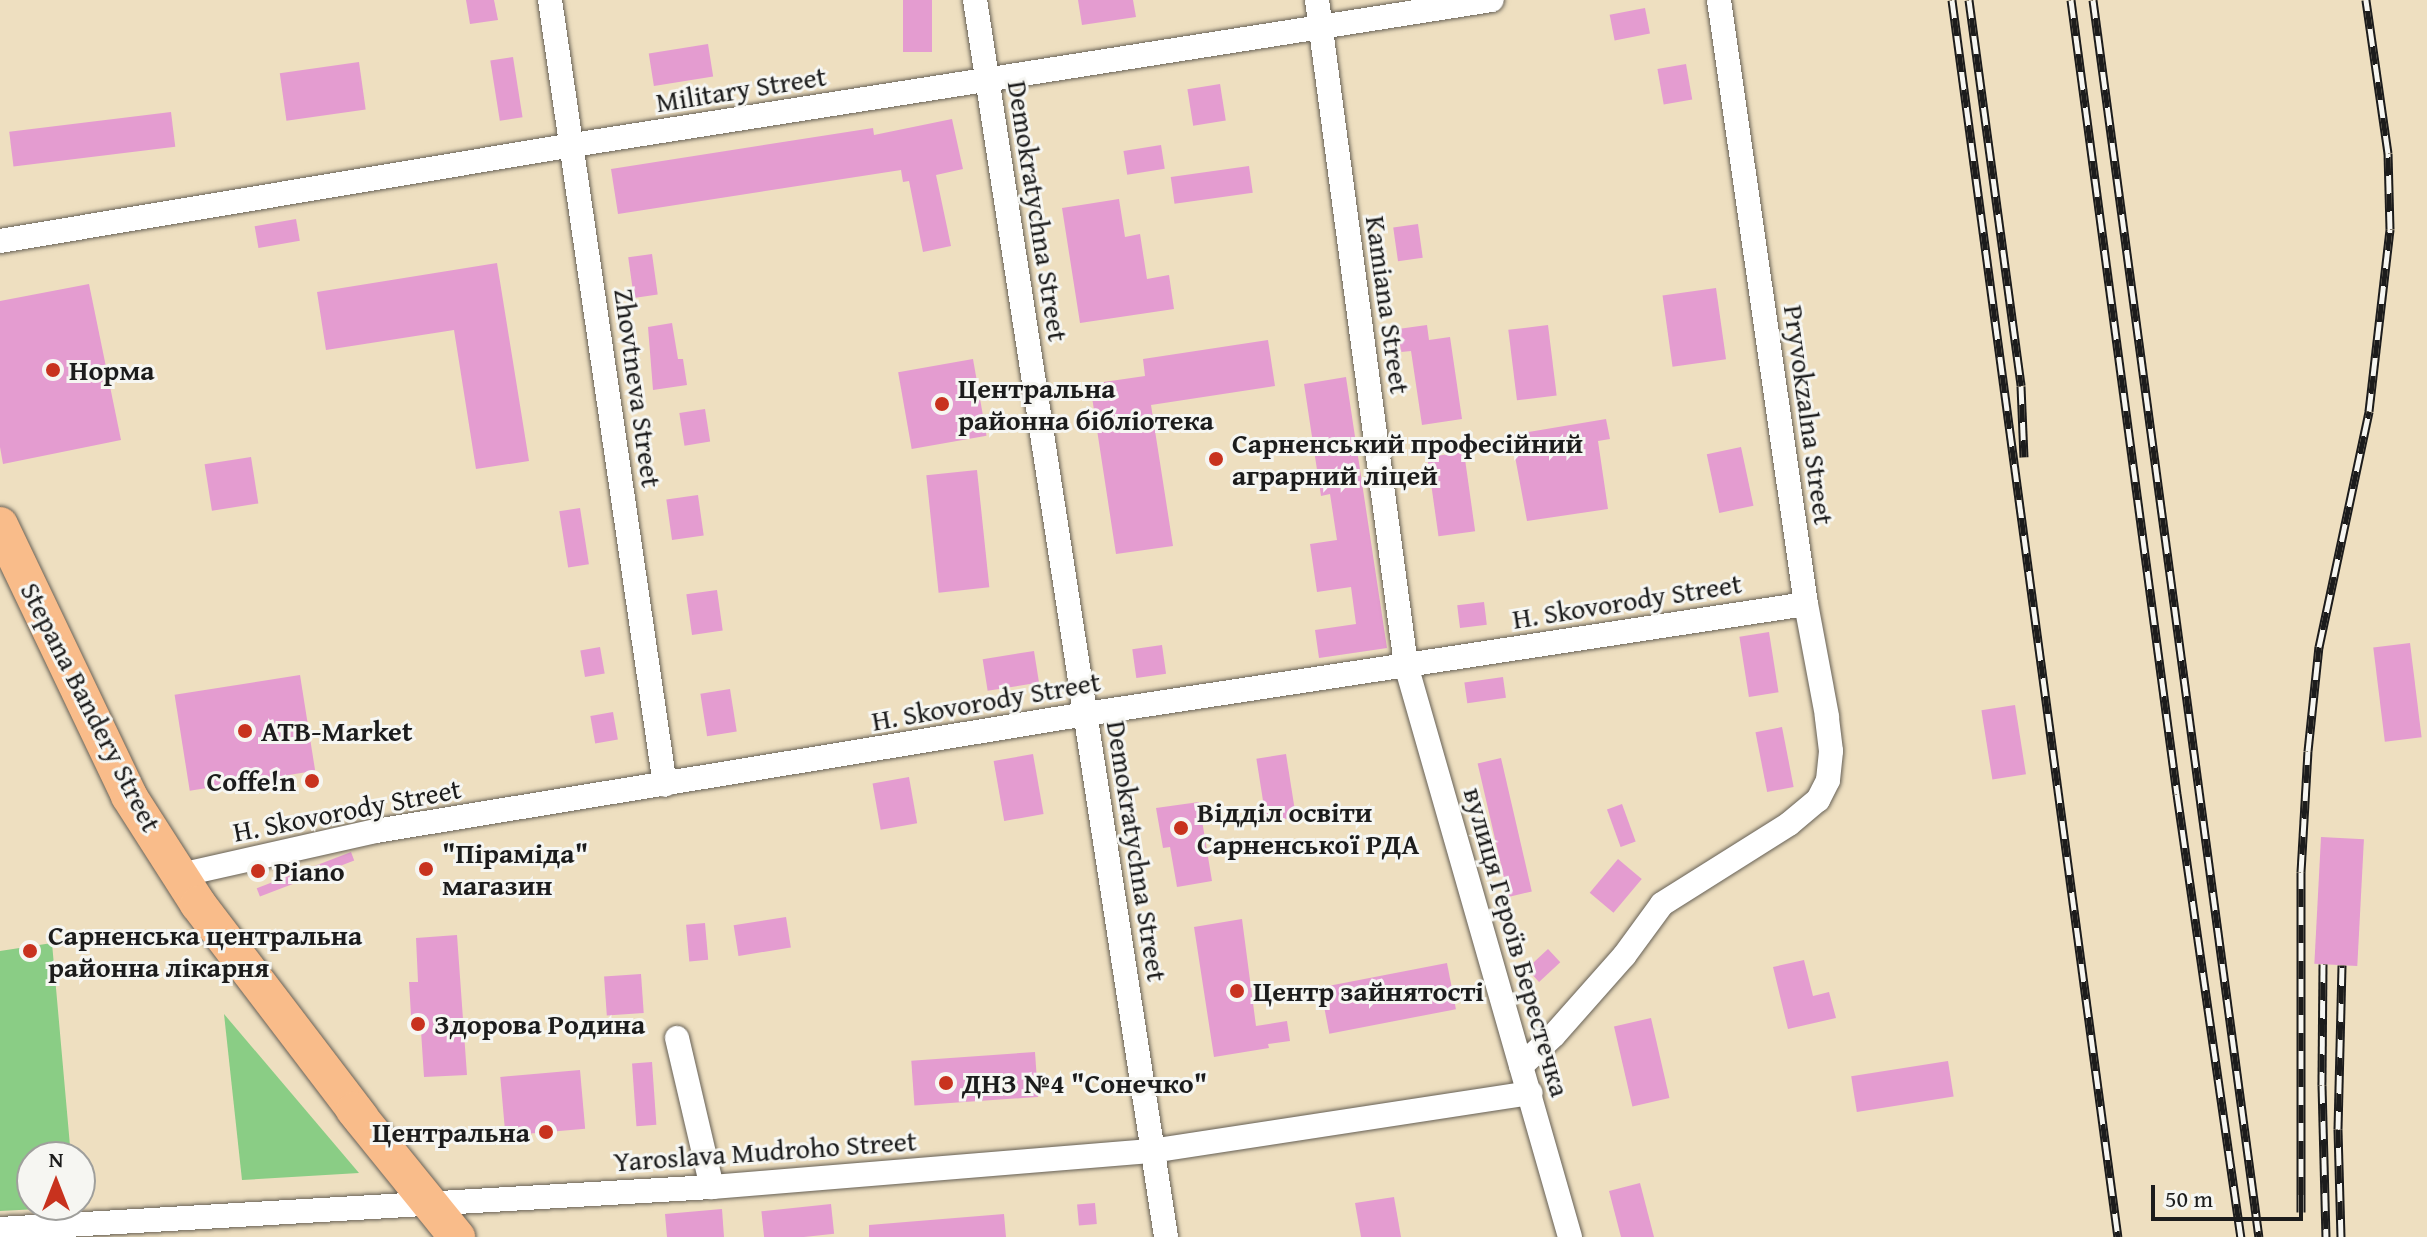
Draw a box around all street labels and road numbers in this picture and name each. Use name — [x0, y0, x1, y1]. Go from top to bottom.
street label: Military Street — [653, 59, 829, 119]
street label: Demokratychna Street — [1001, 78, 1075, 344]
street label: Kamiana Street — [1359, 214, 1417, 396]
street label: Zhovtneva Street — [607, 286, 669, 490]
street label: Pryvokzalna Street — [1777, 303, 1841, 527]
street label: H. Skovorody Street — [1510, 566, 1744, 636]
street label: Stepana Bandery Street — [13, 577, 169, 837]
street label: H. Skovorody Street — [869, 664, 1103, 738]
street label: Demokratychna Street — [1100, 718, 1174, 984]
street label: H. Skovorody Street — [230, 771, 464, 849]
street label: вулиця Героїв Берестечка — [1457, 784, 1577, 1100]
street label: Yaroslava Mudroho Street — [612, 1124, 918, 1178]

